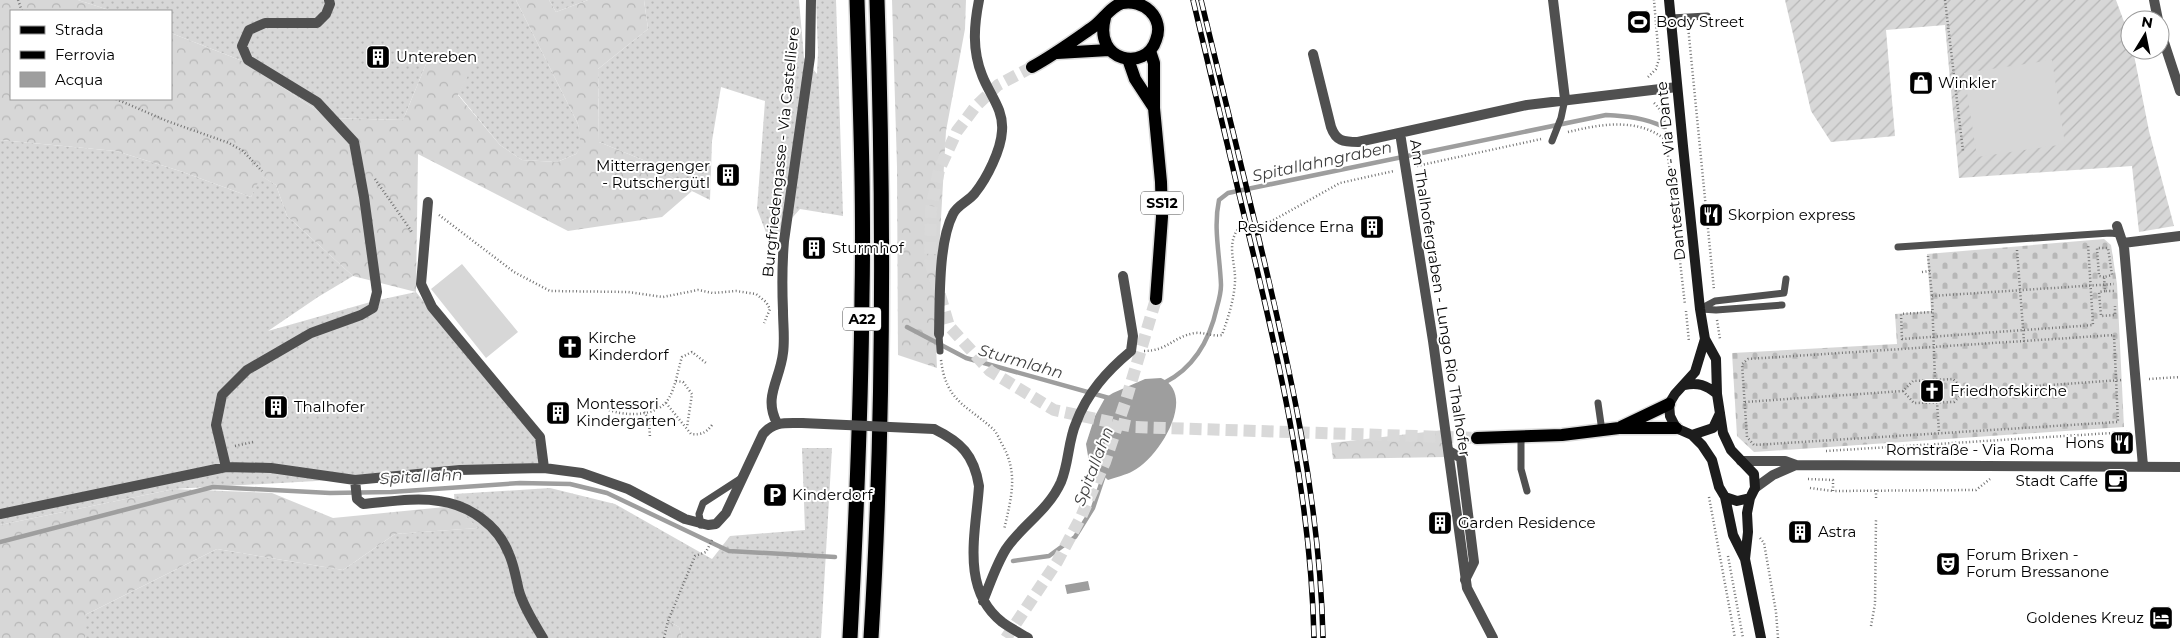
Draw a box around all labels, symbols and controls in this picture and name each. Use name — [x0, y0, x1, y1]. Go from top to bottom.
sports icon: Body Street — [1626, 9, 1652, 35]
legend — [10, 10, 172, 100]
north arrow — [2120, 10, 2170, 60]
place label: Body Street — [1656, 12, 1744, 31]
text: N — [2140, 12, 2154, 32]
text: Strada — [55, 20, 104, 39]
street label: Burgfriedengasse - Via Castelliere — [758, 26, 803, 278]
building icon: Untereben — [365, 44, 391, 70]
text: Ferrovia — [55, 45, 115, 64]
place label: Untereben — [396, 47, 477, 66]
text: Acqua — [55, 70, 103, 89]
shop icon: Winkler — [1908, 70, 1934, 96]
place label: Winkler — [1938, 73, 1997, 92]
street label: Dantestraße - Via Dante — [1652, 81, 1689, 261]
water label: Spitallahngraben — [1250, 137, 1394, 186]
street label: Am Thalhofergraben - Lungo Rio Thalhofer — [1406, 138, 1475, 458]
place label: Mitterragenger - Rutschergütl — [596, 156, 710, 192]
building icon: Mitterragenger - Rutschergütl — [715, 162, 741, 188]
road number: SS12 — [1141, 192, 1183, 214]
restaurant icon: Skorpion express — [1698, 202, 1724, 228]
place label: Skorpion express — [1728, 205, 1855, 224]
building icon: Residence Erna — [1359, 214, 1385, 240]
place label: Residence Erna — [1237, 217, 1354, 236]
building icon: Sturmhof — [801, 235, 827, 261]
place label: Sturmhof — [832, 238, 905, 257]
road number: A22 — [843, 308, 881, 330]
place label: Kirche Kinderdorf — [588, 328, 669, 364]
church icon: Kirche Kinderdorf — [557, 334, 583, 360]
water label: Sturmlahn — [976, 340, 1065, 383]
church icon: Friedhofskirche — [1919, 378, 1945, 404]
place label: Friedhofskirche — [1950, 381, 2067, 400]
building icon: Thalhofer — [263, 394, 289, 420]
place label: Montessori Kindergarten — [576, 394, 676, 430]
place label: Thalhofer — [294, 397, 365, 416]
building icon: Montessori Kindergarten — [545, 400, 571, 426]
water label: Spitallahn — [1070, 424, 1117, 508]
restaurant icon: Hons — [2109, 430, 2135, 456]
place label: Hons — [2065, 433, 2104, 452]
street label: Romstraße - Via Roma — [1886, 440, 2054, 459]
water label: Spitallahn — [379, 465, 463, 488]
cafe icon: Stadt Caffe — [2103, 468, 2129, 494]
place label: Stadt Caffe — [2016, 471, 2098, 490]
parking icon: Kinderdorf — [762, 482, 788, 508]
place label: Kinderdorf — [792, 485, 873, 504]
building icon: Garden Residence — [1427, 510, 1453, 536]
place label: Garden Residence — [1458, 513, 1596, 532]
building icon: Astra — [1787, 519, 1813, 545]
place label: Astra — [1818, 522, 1856, 541]
place label: Forum Brixen - Forum Bressanone — [1966, 545, 2109, 581]
theatre icon: Forum Brixen - Forum Bressanone — [1935, 551, 1961, 577]
hotel icon: Goldenes Kreuz — [2148, 605, 2174, 631]
place label: Goldenes Kreuz — [2026, 608, 2144, 627]

